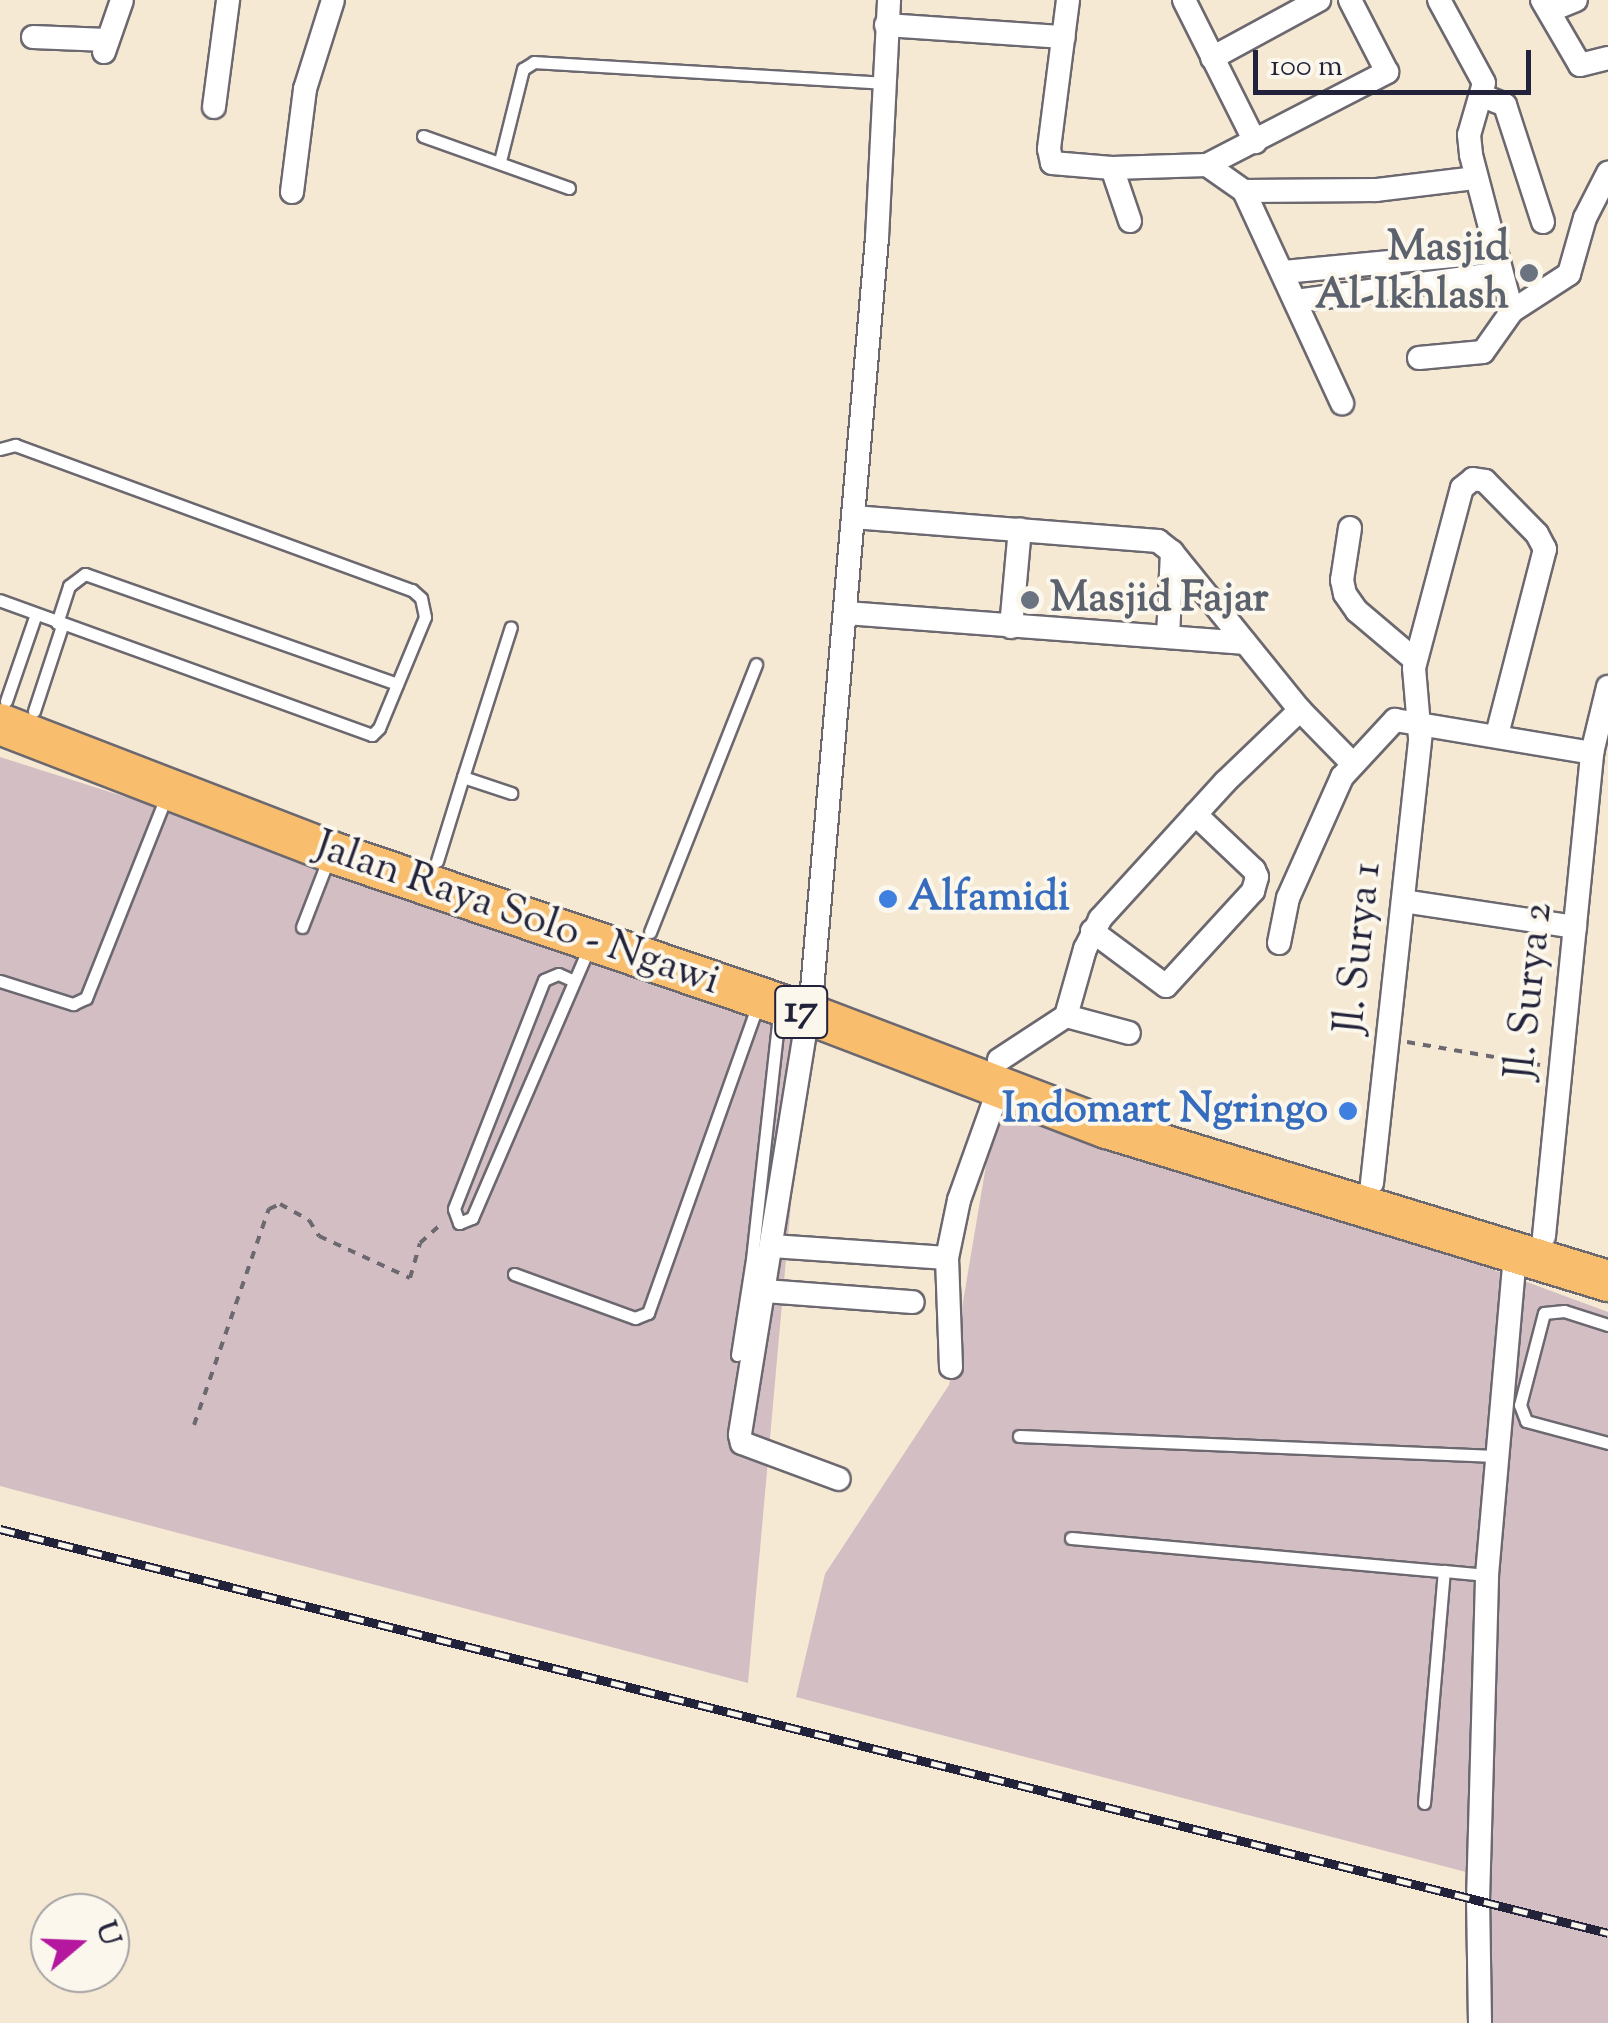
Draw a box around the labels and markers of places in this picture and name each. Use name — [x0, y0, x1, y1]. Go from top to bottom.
place label: Masjid Al-Ikhlash — [1315, 224, 1509, 322]
marker: Masjid Al-Ikhlash — [1518, 262, 1540, 284]
place label: Masjid Fajar — [1050, 575, 1268, 625]
marker: Masjid Fajar — [1019, 589, 1041, 611]
place label: Alfamidi — [908, 874, 1070, 924]
marker: Alfamidi — [877, 888, 899, 910]
place label: Indomart Ngringo — [1002, 1086, 1328, 1136]
marker: Indomart Ngringo — [1337, 1100, 1359, 1122]

